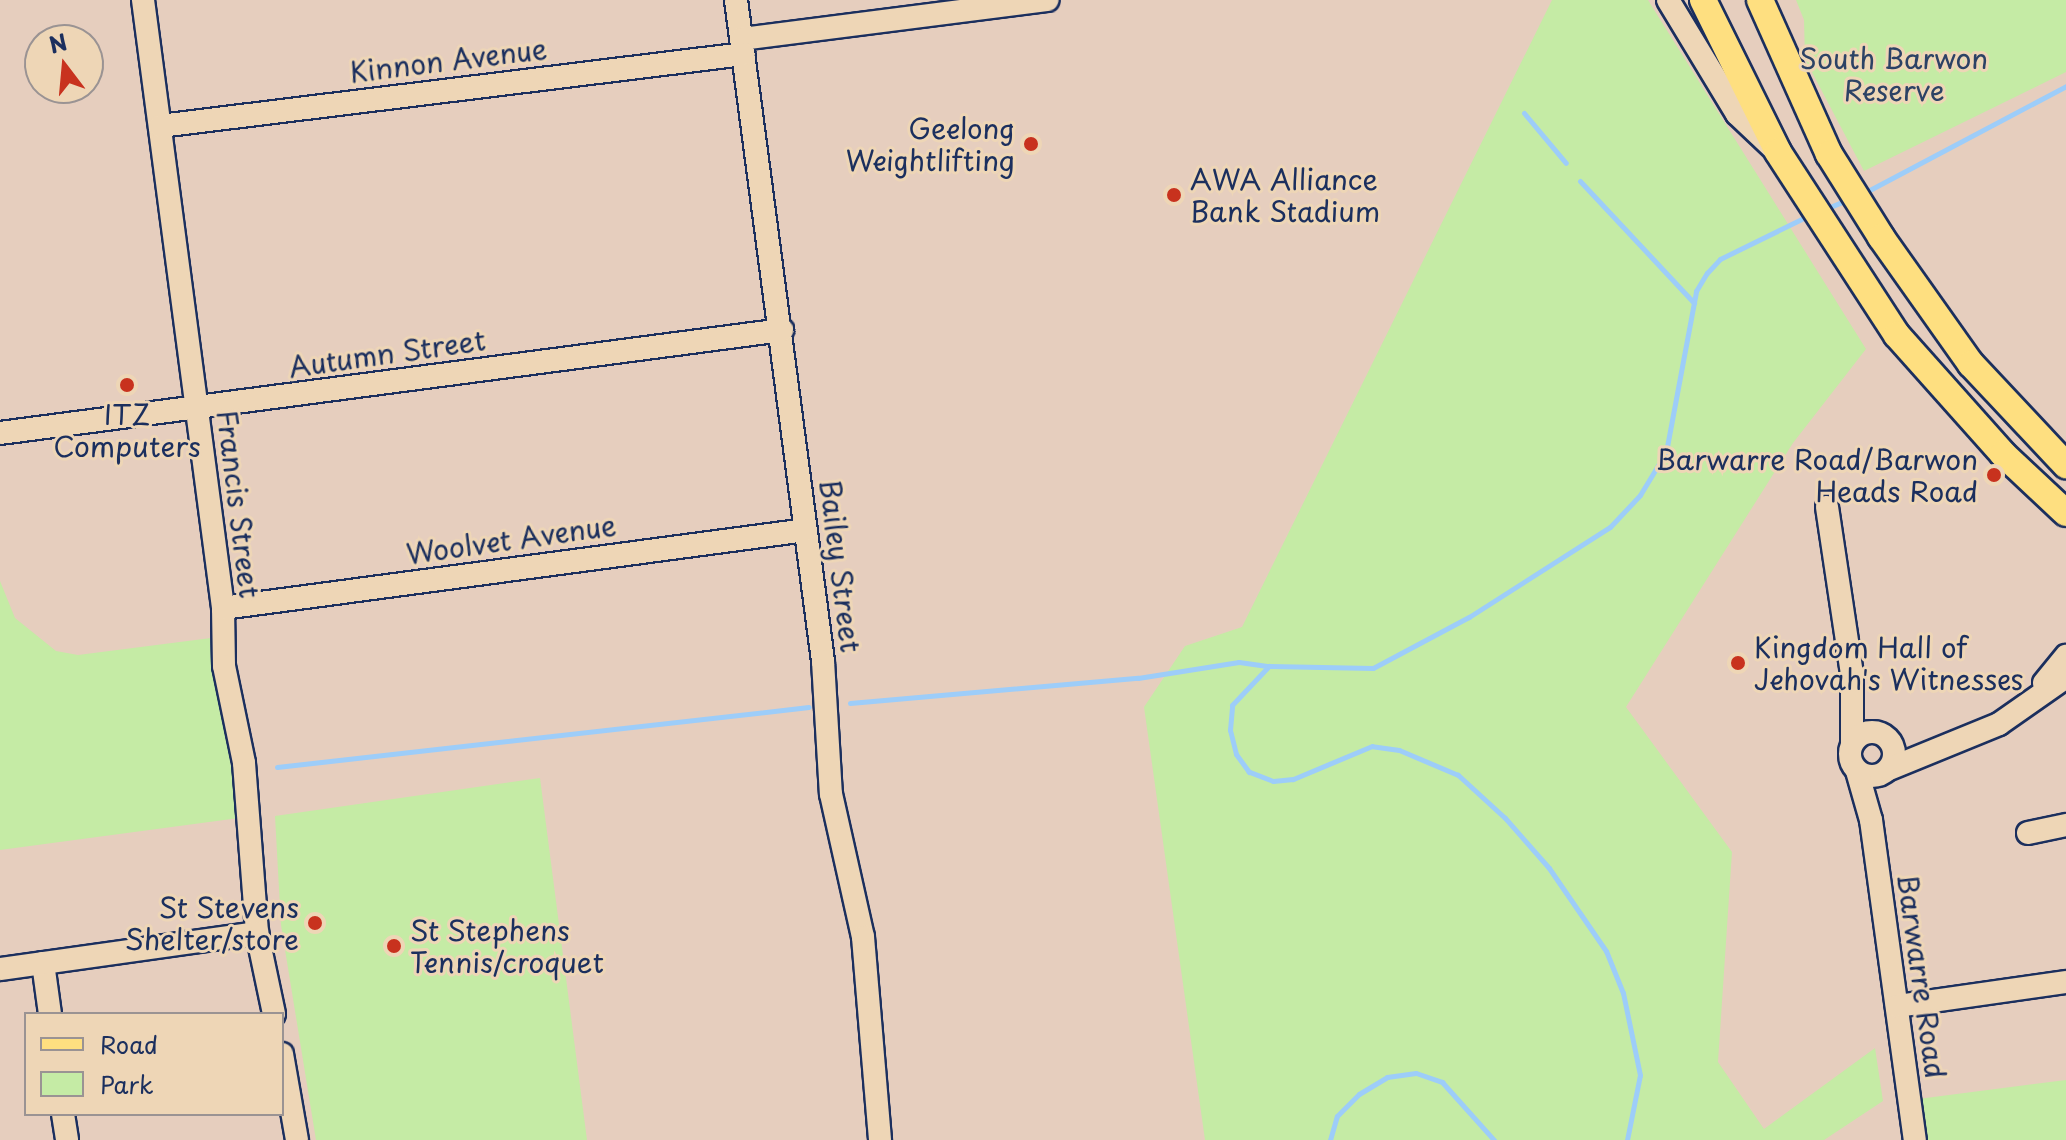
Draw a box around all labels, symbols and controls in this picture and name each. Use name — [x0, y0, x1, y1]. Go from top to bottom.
north arrow — [24, 24, 104, 104]
text: N — [45, 24, 71, 61]
street label: Kinnon Avenue — [347, 31, 549, 89]
park label: South Barwon Reserve — [1799, 41, 1989, 107]
place label: Geelong Weightlifting — [846, 111, 1015, 177]
marker: Geelong Weightlifting — [1022, 135, 1040, 153]
place label: AWA Alliance Bank Stadium — [1190, 162, 1381, 228]
marker: AWA Alliance Bank Stadium — [1165, 186, 1183, 204]
street label: Autumn Street — [286, 322, 488, 384]
marker: ITZ Computers — [118, 376, 136, 394]
place label: ITZ Computers — [53, 397, 201, 463]
street label: Francis Street — [211, 407, 267, 601]
place label: Barwarre Road/Barwon Heads Road — [1654, 442, 1978, 508]
marker: Barwarre Road/Barwon Heads Road — [1985, 466, 2003, 484]
street label: Bailey Street — [814, 477, 868, 655]
street label: Woolvet Avenue — [404, 508, 618, 570]
place label: Kingdom Hall of Jehovah's Witnesses — [1754, 630, 2023, 696]
marker: Kingdom Hall of Jehovah's Witnesses — [1729, 654, 1747, 672]
street label: Barwarre Road — [1891, 871, 1953, 1081]
place label: St Stevens Shelter/store — [125, 890, 299, 956]
place label: St Stephens Tennis/croquet — [410, 913, 604, 979]
marker: St Stevens Shelter/store — [306, 914, 324, 932]
marker: St Stephens Tennis/croquet — [385, 937, 403, 955]
legend — [24, 1012, 284, 1116]
text: Road — [100, 1026, 158, 1062]
text: Park — [100, 1066, 154, 1102]

